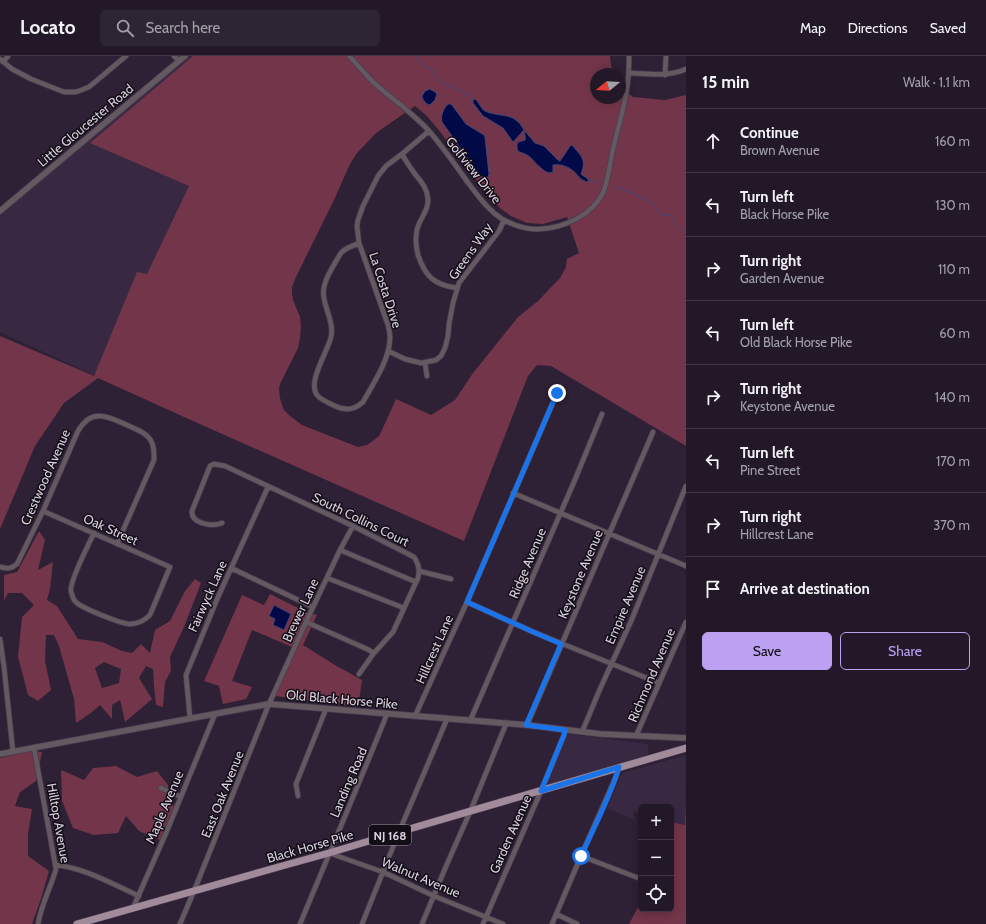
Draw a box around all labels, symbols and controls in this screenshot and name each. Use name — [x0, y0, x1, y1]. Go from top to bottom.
search box — [100, 10, 380, 46]
text: Locato — [20, 16, 76, 39]
icon: search — [114, 17, 136, 39]
text: Search here — [146, 19, 220, 37]
text: Map — [800, 19, 826, 37]
text: Directions — [848, 19, 908, 37]
text: Saved — [930, 19, 966, 37]
north arrow — [590, 68, 626, 104]
text: 15 min — [702, 72, 749, 92]
text: Walk · 1.1 km — [903, 74, 970, 90]
street label: Little Gloucester Road — [34, 80, 136, 170]
text: Continue — [740, 124, 799, 142]
icon: ahead — [702, 130, 724, 152]
street label: Golfview Drive — [443, 133, 505, 207]
text: 160 m — [935, 133, 970, 149]
text: Brown Avenue — [740, 142, 820, 158]
text: Turn left — [740, 188, 794, 206]
icon: left — [702, 194, 724, 216]
text: 130 m — [935, 197, 970, 213]
text: Black Horse Pike — [740, 206, 829, 222]
street label: Greens Way — [445, 219, 496, 283]
street label: La Costa Drive — [366, 250, 406, 330]
text: Turn right — [740, 252, 801, 270]
icon: right — [702, 258, 724, 280]
text: 110 m — [938, 261, 970, 277]
text: Garden Avenue — [740, 270, 824, 286]
text: Turn left — [740, 316, 794, 334]
icon: left — [702, 322, 724, 344]
text: 60 m — [939, 325, 970, 341]
text: Old Black Horse Pike — [740, 334, 852, 350]
text: Turn right — [740, 380, 801, 398]
route end — [548, 384, 566, 402]
icon: right — [702, 386, 724, 408]
text: 140 m — [935, 389, 970, 405]
text: Keystone Avenue — [740, 398, 835, 414]
street label: Crestwood Avenue — [17, 426, 73, 527]
text: Turn left — [740, 444, 794, 462]
icon: left — [702, 450, 724, 472]
text: 170 m — [936, 453, 970, 469]
text: Pine Street — [740, 462, 800, 478]
street label: South Collins Court — [310, 489, 413, 550]
text: Turn right — [740, 508, 801, 526]
street label: Oak Street — [81, 510, 141, 548]
icon: right — [702, 514, 724, 536]
text: 370 m — [933, 517, 970, 533]
street label: Ridge Avenue — [505, 525, 549, 601]
text: Hillcrest Lane — [740, 526, 814, 542]
street label: Keystone Avenue — [554, 527, 606, 621]
street label: Fairwyck Lane — [184, 558, 230, 634]
street label: Empire Avenue — [601, 563, 649, 646]
street label: Brewer Lane — [278, 575, 322, 644]
icon: arrive — [702, 578, 724, 600]
text: Arrive at destination — [740, 580, 870, 598]
street label: Hillcrest Lane — [412, 612, 456, 686]
street label: Richmond Avenue — [624, 625, 678, 724]
button: Save — [702, 632, 832, 670]
button: Share — [840, 632, 970, 670]
street label: Old Black Horse Pike — [285, 686, 399, 712]
street label: Landing Road — [326, 744, 370, 820]
street label: East Oak Avenue — [197, 748, 247, 840]
street label: Maple Avenue — [141, 768, 187, 846]
street label: Hilltop Avenue — [44, 782, 74, 864]
street label: Garden Avenue — [486, 792, 535, 876]
map controls — [638, 804, 674, 912]
button: + — [638, 804, 674, 840]
road number: NJ 168 — [369, 825, 411, 845]
street label: Black Horse Pike — [265, 826, 355, 866]
button: − — [638, 840, 674, 876]
route start — [572, 847, 590, 865]
street label: Walnut Avenue — [379, 853, 463, 901]
button: locate — [638, 876, 674, 912]

